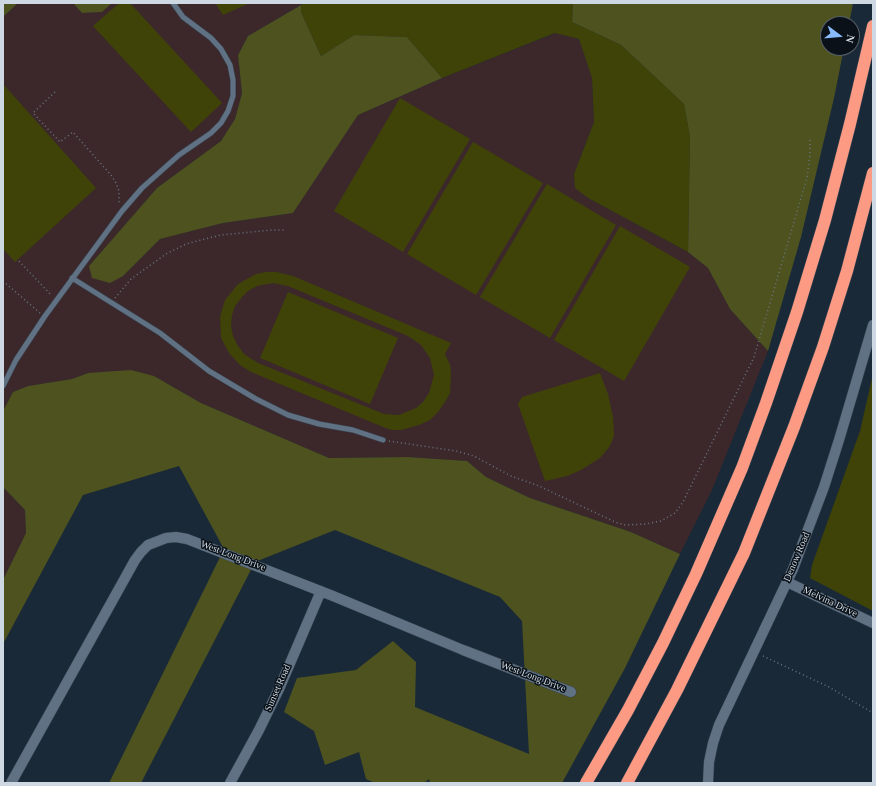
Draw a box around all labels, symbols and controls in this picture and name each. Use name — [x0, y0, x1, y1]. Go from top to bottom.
north arrow — [820, 16, 860, 56]
text: N — [844, 34, 857, 45]
street label: Denow Road — [781, 530, 813, 584]
street label: West Long Drive — [199, 538, 267, 574]
street label: Melvina Drive — [801, 584, 859, 620]
street label: West Long Drive — [499, 659, 567, 695]
street label: Sunset Road — [262, 663, 294, 713]

